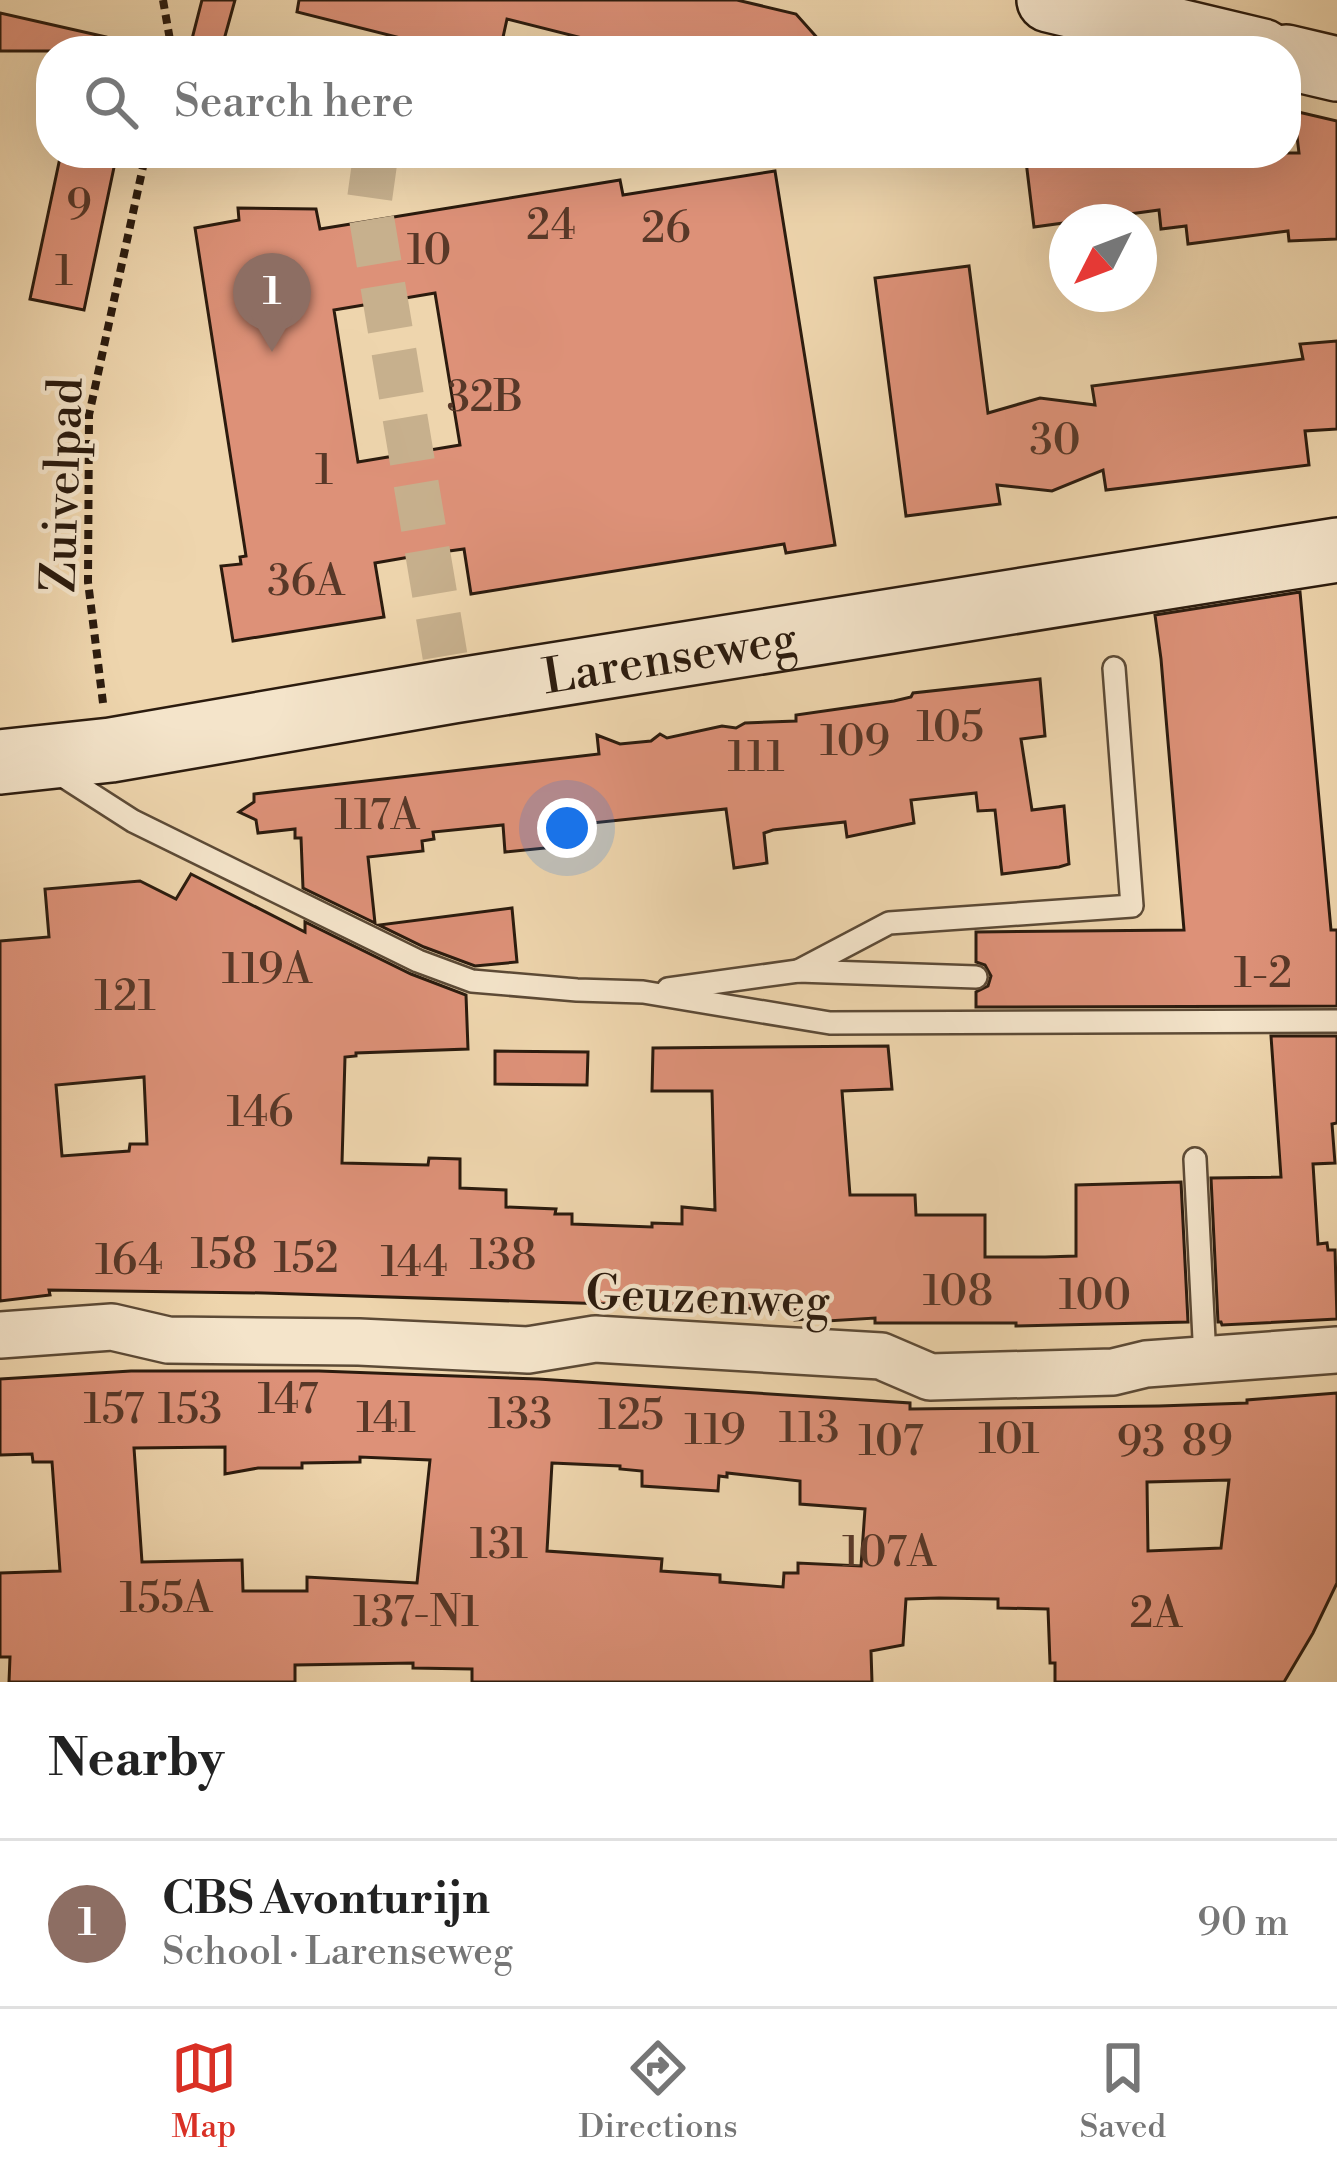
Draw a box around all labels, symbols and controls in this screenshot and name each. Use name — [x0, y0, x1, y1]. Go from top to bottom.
search box — [36, 36, 1301, 168]
icon: search — [78, 69, 144, 135]
text: Search here — [174, 74, 414, 131]
house number: 9 — [66, 180, 92, 233]
house number: 24 — [526, 200, 576, 253]
house number: 26 — [641, 203, 691, 256]
north arrow — [1049, 204, 1157, 312]
house number: 10 — [407, 225, 451, 278]
house number: 1 — [55, 246, 73, 299]
pin: 1 — [233, 253, 311, 352]
house number: 32B — [447, 372, 523, 425]
street label: Zuivelpad — [30, 376, 98, 594]
house number: 30 — [1029, 415, 1081, 468]
house number: 1 — [315, 445, 333, 498]
house number: 36A — [267, 556, 346, 609]
street label: Larenseweg — [539, 610, 802, 709]
house number: 105 — [916, 702, 984, 755]
house number: 109 — [820, 716, 890, 769]
house number: 111 — [728, 732, 785, 785]
house number: 117A — [334, 790, 421, 843]
your location — [537, 798, 597, 858]
house number: 119A — [222, 944, 313, 997]
house number: 1-2 — [1234, 948, 1292, 1001]
house number: 121 — [94, 971, 156, 1024]
house number: 146 — [227, 1087, 293, 1140]
house number: 158 — [191, 1229, 258, 1282]
house number: 138 — [469, 1230, 537, 1283]
house number: 152 — [273, 1233, 339, 1286]
house number: 164 — [95, 1235, 163, 1288]
house number: 144 — [380, 1237, 448, 1290]
street label: Geuzenweg — [585, 1265, 831, 1333]
house number: 108 — [923, 1266, 993, 1319]
house number: 100 — [1059, 1270, 1131, 1323]
house number: 147 — [258, 1374, 318, 1427]
house number: 157 — [84, 1384, 144, 1437]
house number: 153 — [158, 1384, 222, 1437]
house number: 133 — [488, 1389, 552, 1442]
house number: 125 — [598, 1390, 664, 1443]
house number: 141 — [356, 1393, 416, 1446]
house number: 113 — [779, 1403, 839, 1456]
house number: 119 — [684, 1405, 746, 1458]
house number: 101 — [978, 1414, 1040, 1467]
house number: 107 — [858, 1416, 924, 1469]
house number: 89 — [1181, 1416, 1233, 1469]
house number: 93 — [1117, 1417, 1165, 1470]
house number: 131 — [470, 1519, 528, 1572]
house number: 107A — [842, 1527, 937, 1580]
house number: 155A — [119, 1573, 214, 1626]
house number: 137-N1 — [353, 1587, 479, 1640]
house number: 2A — [1130, 1588, 1184, 1641]
text: Nearby — [48, 1728, 224, 1792]
text: CBS Avonturijn — [162, 1871, 490, 1928]
text: 1 — [78, 1899, 96, 1948]
text: 90 m — [1197, 1899, 1289, 1948]
text: School · Larenseweg — [162, 1928, 513, 1977]
tab: Map — [171, 2035, 237, 2148]
tab: Directions — [579, 2035, 738, 2148]
tab: Saved — [1079, 2035, 1166, 2148]

